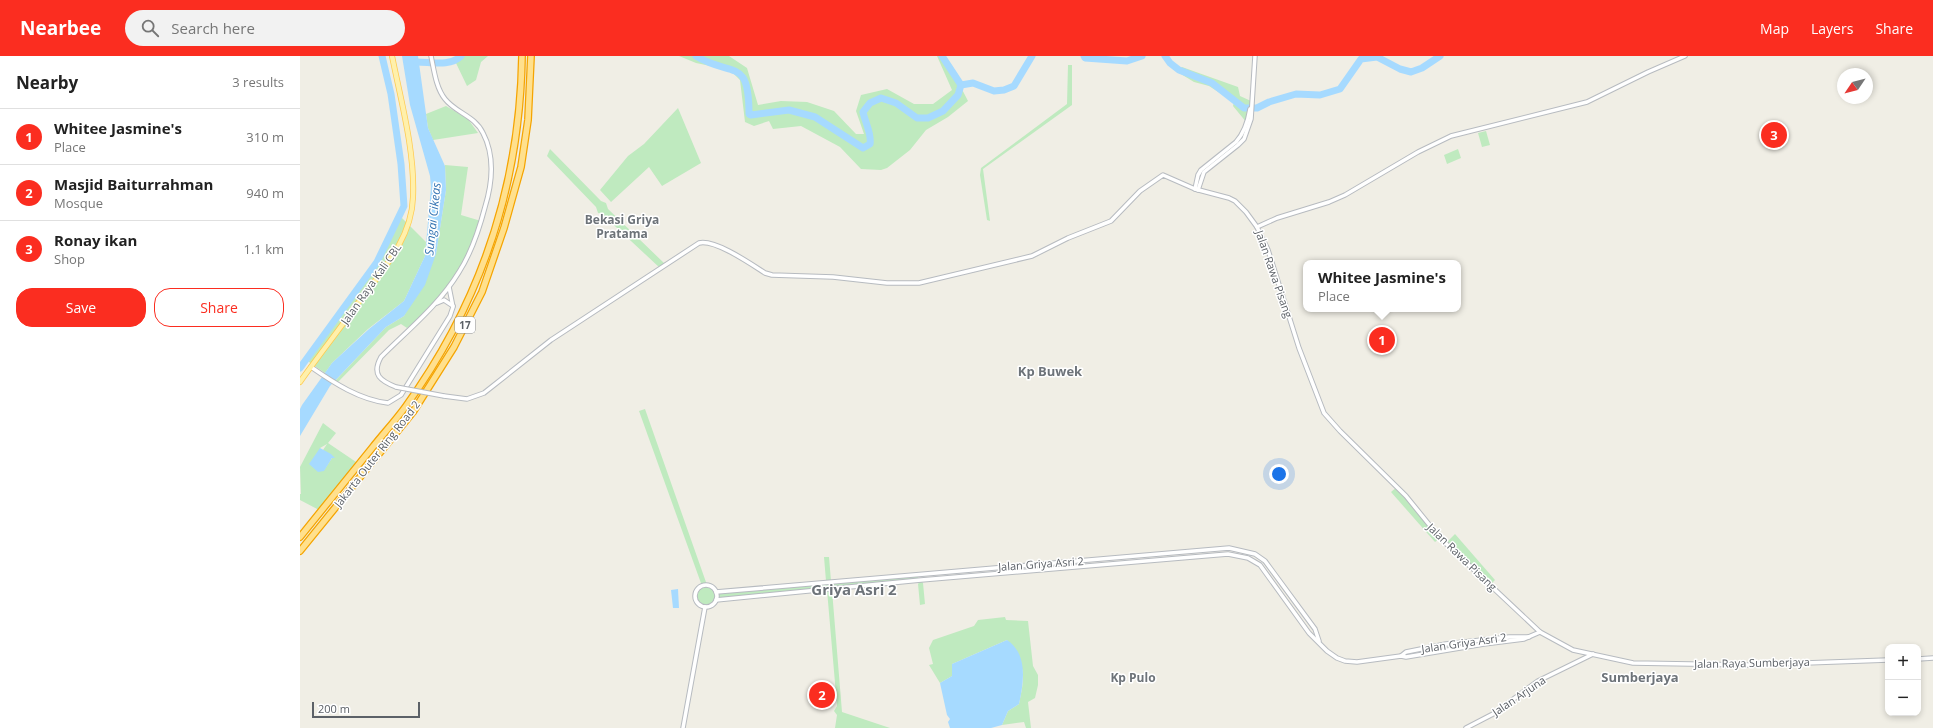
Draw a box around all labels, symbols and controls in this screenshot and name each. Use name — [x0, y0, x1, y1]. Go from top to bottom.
search box — [125, 10, 405, 46]
text: Nearbee — [20, 15, 101, 41]
icon: search — [139, 17, 161, 39]
text: Search here — [171, 18, 255, 38]
text: Map — [1760, 19, 1789, 38]
text: Layers — [1811, 19, 1853, 38]
text: Share — [1875, 19, 1913, 38]
north arrow — [1837, 68, 1873, 104]
text: Nearby — [16, 71, 78, 94]
text: 3 results — [232, 73, 284, 91]
text: Whitee Jasmine's — [54, 118, 182, 138]
pin: 3 — [1761, 120, 1787, 150]
text: 1 — [25, 128, 33, 146]
text: 310 m — [246, 128, 284, 146]
text: Place — [54, 138, 86, 156]
text: Masjid Baiturrahman — [54, 174, 213, 194]
water label: Sungai Cikeas — [420, 182, 445, 256]
text: 2 — [25, 184, 33, 202]
text: 940 m — [246, 184, 284, 202]
text: Mosque — [54, 194, 103, 212]
district label: Bekasi Griya Pratama — [585, 211, 659, 242]
street label: Jalan Rawa Pisang — [1252, 227, 1296, 320]
text: Ronay ikan — [54, 230, 137, 250]
text: 3 — [25, 240, 33, 258]
text: 1.1 km — [243, 240, 284, 258]
street label: Jalan Raya Kali CBL — [336, 240, 404, 328]
text: Shop — [54, 250, 85, 268]
popup — [1303, 260, 1461, 312]
text: Whitee Jasmine's — [1318, 267, 1446, 287]
text: Place — [1318, 287, 1350, 305]
button: Save — [16, 288, 146, 327]
button: Share — [154, 288, 284, 327]
road number: 17 — [455, 317, 475, 333]
pin: 1 — [1369, 325, 1395, 355]
district label: Kp Buwek — [1018, 362, 1083, 380]
street label: Jakarta Outer Ring Road 2 — [330, 397, 423, 511]
your location — [1269, 464, 1289, 484]
street label: Jalan Rawa Pisang — [1424, 519, 1500, 594]
street label: Jalan Griya Asri 2 — [997, 553, 1084, 574]
district label: Griya Asri 2 — [811, 579, 897, 599]
street label: Jalan Griya Asri 2 — [1419, 629, 1508, 656]
map controls — [1885, 644, 1921, 716]
button: + — [1885, 644, 1921, 680]
street label: Jalan Raya Sumberjaya — [1693, 654, 1810, 671]
district label: Sumberjaya — [1601, 668, 1679, 686]
district label: Kp Pulo — [1110, 669, 1156, 686]
street label: Jalan Arjuna — [1488, 672, 1548, 720]
pin: 2 — [809, 680, 835, 710]
button: − — [1885, 680, 1921, 716]
scale bar — [312, 700, 420, 719]
text: 200 m — [318, 701, 350, 716]

